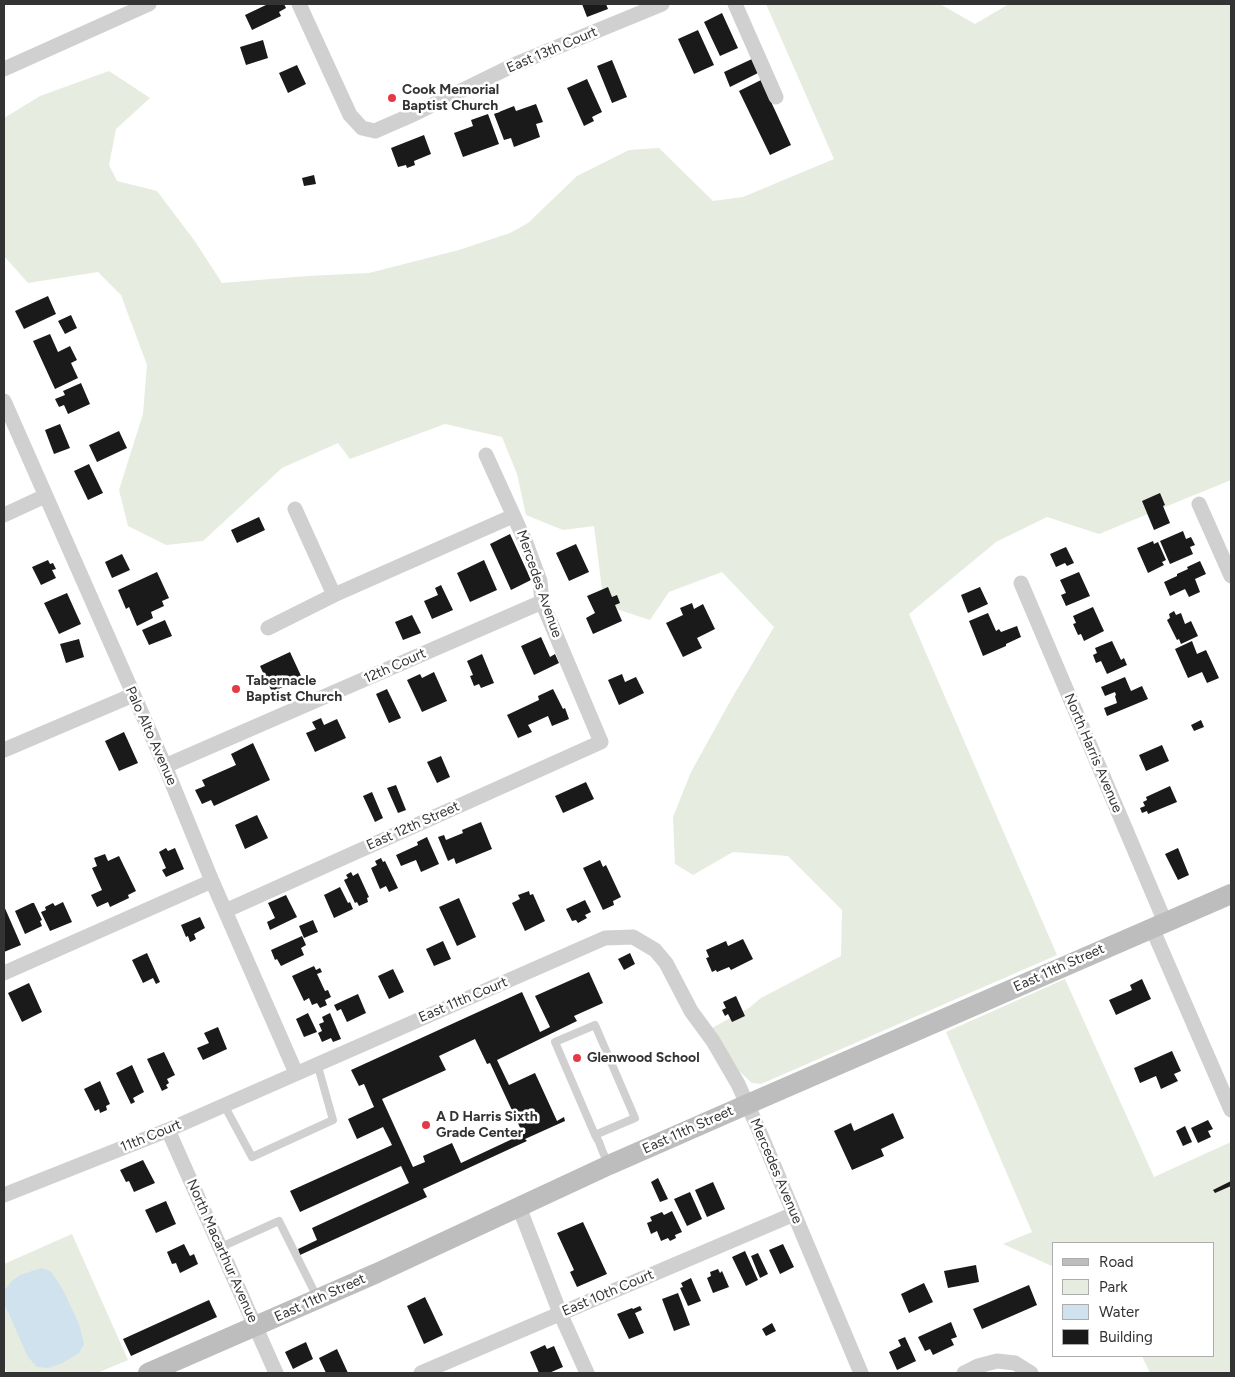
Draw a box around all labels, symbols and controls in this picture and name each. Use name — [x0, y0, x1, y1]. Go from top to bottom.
street label: East 13th Court — [504, 23, 600, 77]
place label: Cook Memorial Baptist Church — [402, 82, 499, 114]
marker: Cook Memorial Baptist Church — [386, 92, 398, 104]
street label: Mercedes Avenue — [513, 528, 565, 640]
street label: 12th Court — [361, 645, 429, 687]
place label: Tabernacle Baptist Church — [246, 673, 342, 706]
marker: Tabernacle Baptist Church — [230, 683, 242, 695]
street label: Palo Alto Avenue — [122, 684, 180, 788]
street label: North Harris Avenue — [1060, 691, 1126, 815]
street label: East 12th Street — [364, 798, 462, 854]
street label: East 11th Street — [1011, 940, 1107, 996]
street label: East 11th Court — [416, 974, 510, 1026]
place label: Glenwood School — [587, 1050, 700, 1066]
marker: Glenwood School — [571, 1052, 583, 1064]
street label: East 11th Street — [640, 1102, 736, 1158]
place label: A D Harris Sixth Grade Center — [436, 1109, 538, 1142]
street label: 11th Court — [118, 1116, 184, 1156]
street label: Mercedes Avenue — [746, 1116, 806, 1226]
marker: A D Harris Sixth Grade Center — [420, 1119, 432, 1131]
street label: North Macarthur Avenue — [183, 1177, 261, 1325]
legend — [1052, 1242, 1215, 1357]
text: Road — [1099, 1253, 1134, 1271]
street label: East 10th Court — [560, 1266, 656, 1320]
street label: East 11th Street — [272, 1270, 368, 1326]
text: Park — [1099, 1278, 1128, 1296]
text: Water — [1099, 1303, 1139, 1321]
text: Building — [1099, 1328, 1153, 1346]

